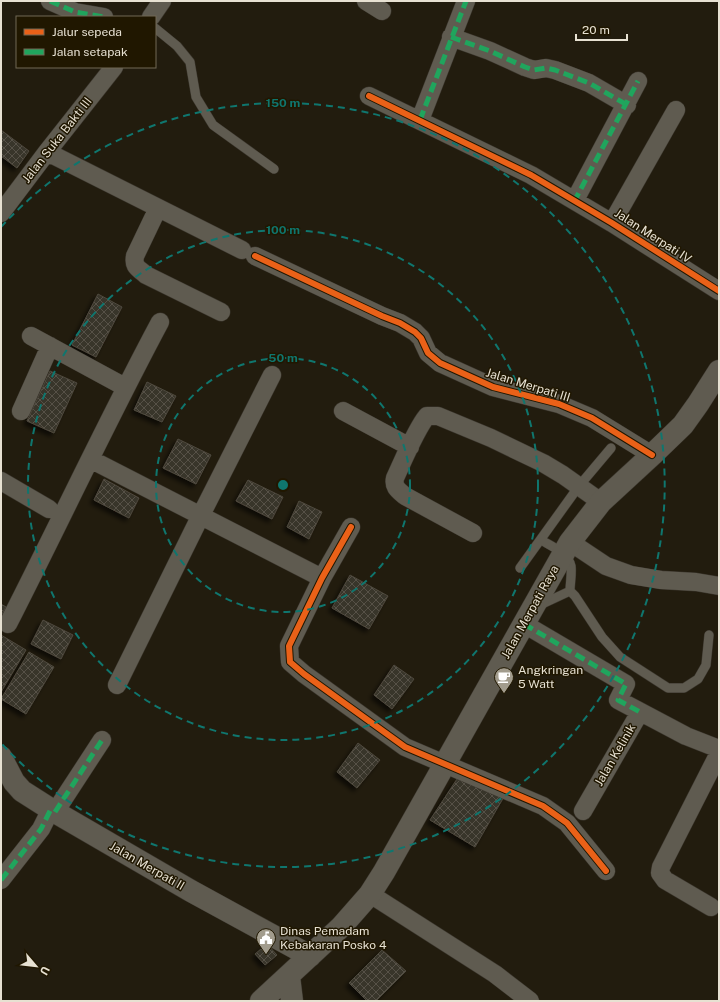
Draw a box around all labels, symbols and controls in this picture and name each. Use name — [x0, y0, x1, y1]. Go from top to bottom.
legend — [16, 16, 156, 68]
scale bar — [576, 16, 627, 42]
text: 20 m — [582, 23, 610, 37]
text: Jalur sepeda — [52, 25, 122, 39]
text: Jalan setapak — [52, 45, 128, 59]
street label: Jalan Suka Bakti III — [19, 94, 95, 186]
text: 150 m — [266, 96, 300, 110]
street label: Jalan Merpati IV — [612, 206, 694, 266]
text: 100 m — [266, 223, 300, 237]
text: 50 m — [268, 351, 298, 365]
street label: Jalan Merpati III — [484, 366, 572, 404]
centre of rings — [276, 478, 290, 492]
street label: Jalan Merpati Raya — [498, 563, 562, 661]
place label: Angkringan 5 Watt — [518, 663, 583, 691]
cafe icon: Angkringan 5 Watt — [493, 666, 515, 694]
street label: Jalan Kelinik — [592, 721, 639, 789]
street label: Jalan Merpati II — [107, 839, 187, 893]
place label: Dinas Pemadam Kebakaran Posko 4 — [280, 924, 387, 952]
public building icon: Dinas Pemadam Kebakaran Posko 4 — [255, 927, 277, 955]
north arrow — [16, 946, 56, 986]
text: U — [38, 964, 52, 977]

